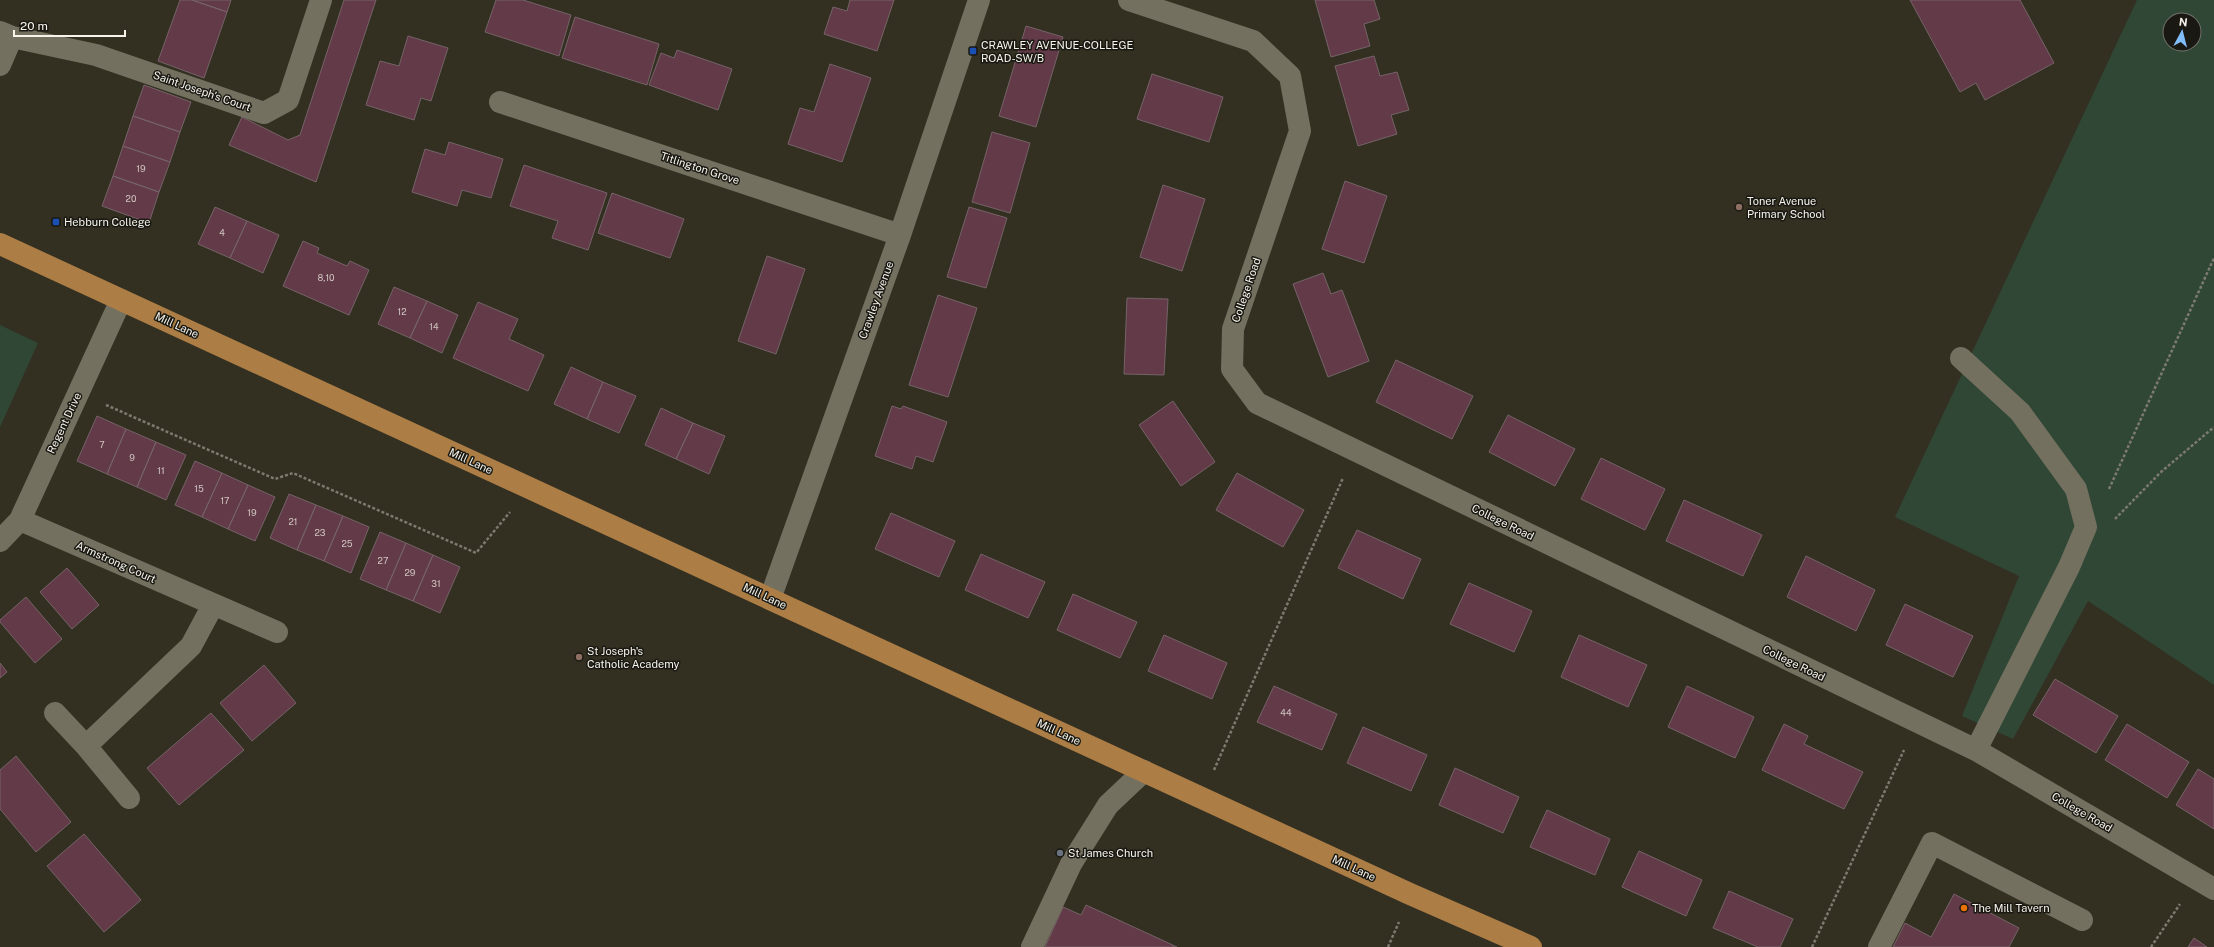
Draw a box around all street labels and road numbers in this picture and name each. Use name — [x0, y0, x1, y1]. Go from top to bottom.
street label: Saint Joseph's Court — [152, 69, 252, 113]
street label: Titlington Grove — [659, 150, 741, 186]
street label: College Road — [1229, 256, 1263, 324]
street label: Crawley Avenue — [856, 260, 896, 340]
street label: Mill Lane — [153, 310, 201, 340]
street label: Regent Drive — [45, 391, 83, 455]
street label: Mill Lane — [447, 446, 495, 476]
street label: College Road — [1470, 502, 1536, 542]
street label: Armstrong Court — [74, 539, 158, 585]
street label: Mill Lane — [741, 581, 789, 611]
street label: College Road — [1761, 643, 1827, 683]
street label: Mill Lane — [1035, 717, 1083, 747]
street label: College Road — [2050, 790, 2114, 834]
street label: Mill Lane — [1330, 853, 1378, 883]

